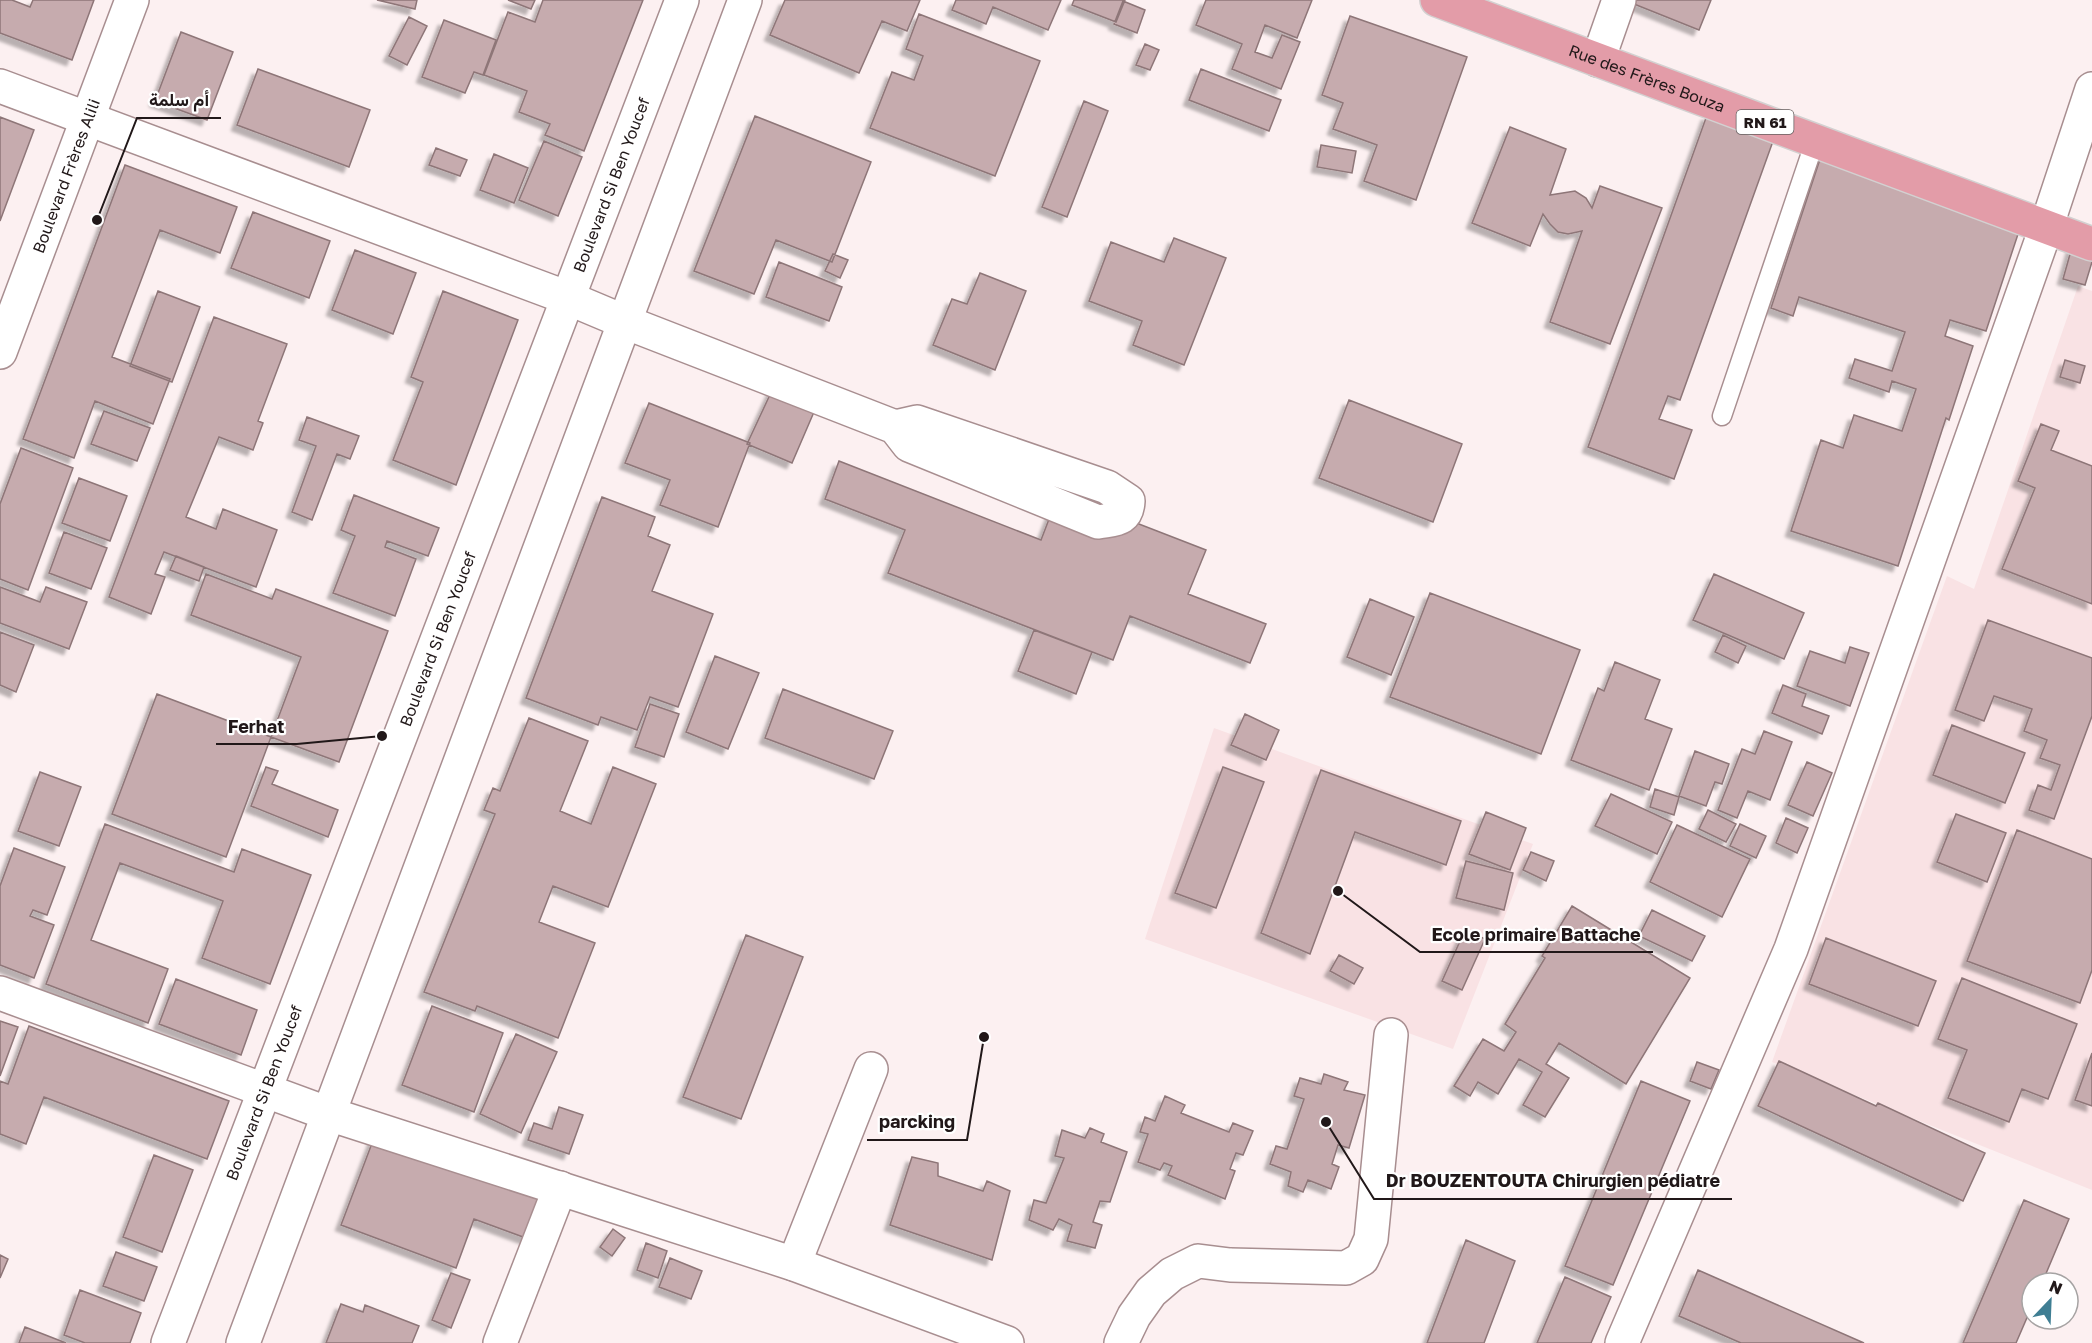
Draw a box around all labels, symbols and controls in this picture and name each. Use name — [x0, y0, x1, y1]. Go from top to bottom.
street label: Rue des Frères Bouza — [1566, 40, 1728, 116]
callout: أم سلمة — [137, 82, 221, 118]
text: أم سلمة — [149, 88, 209, 112]
street label: Boulevard Si Ben Youcef — [569, 94, 654, 275]
street label: Boulevard Frères Alili — [28, 96, 104, 256]
road number: RN 61 — [1736, 110, 1794, 134]
street label: Boulevard Si Ben Youcef — [395, 548, 480, 729]
callout: Ferhat — [216, 708, 297, 744]
text: Ferhat — [228, 715, 284, 737]
callout: Ecole primaire Battache — [1420, 916, 1653, 952]
text: Ecole primaire Battache — [1431, 923, 1641, 945]
street label: Boulevard Si Ben Youcef — [221, 1002, 306, 1183]
callout: parcking — [867, 1104, 967, 1140]
text: parcking — [879, 1110, 955, 1132]
callout: Dr BOUZENTOUTA Chirurgien pédiatre — [1374, 1163, 1732, 1199]
text: Dr BOUZENTOUTA Chirurgien pédiatre — [1386, 1169, 1721, 1191]
north arrow — [2020, 1271, 2080, 1331]
text: N — [2046, 1276, 2065, 1299]

